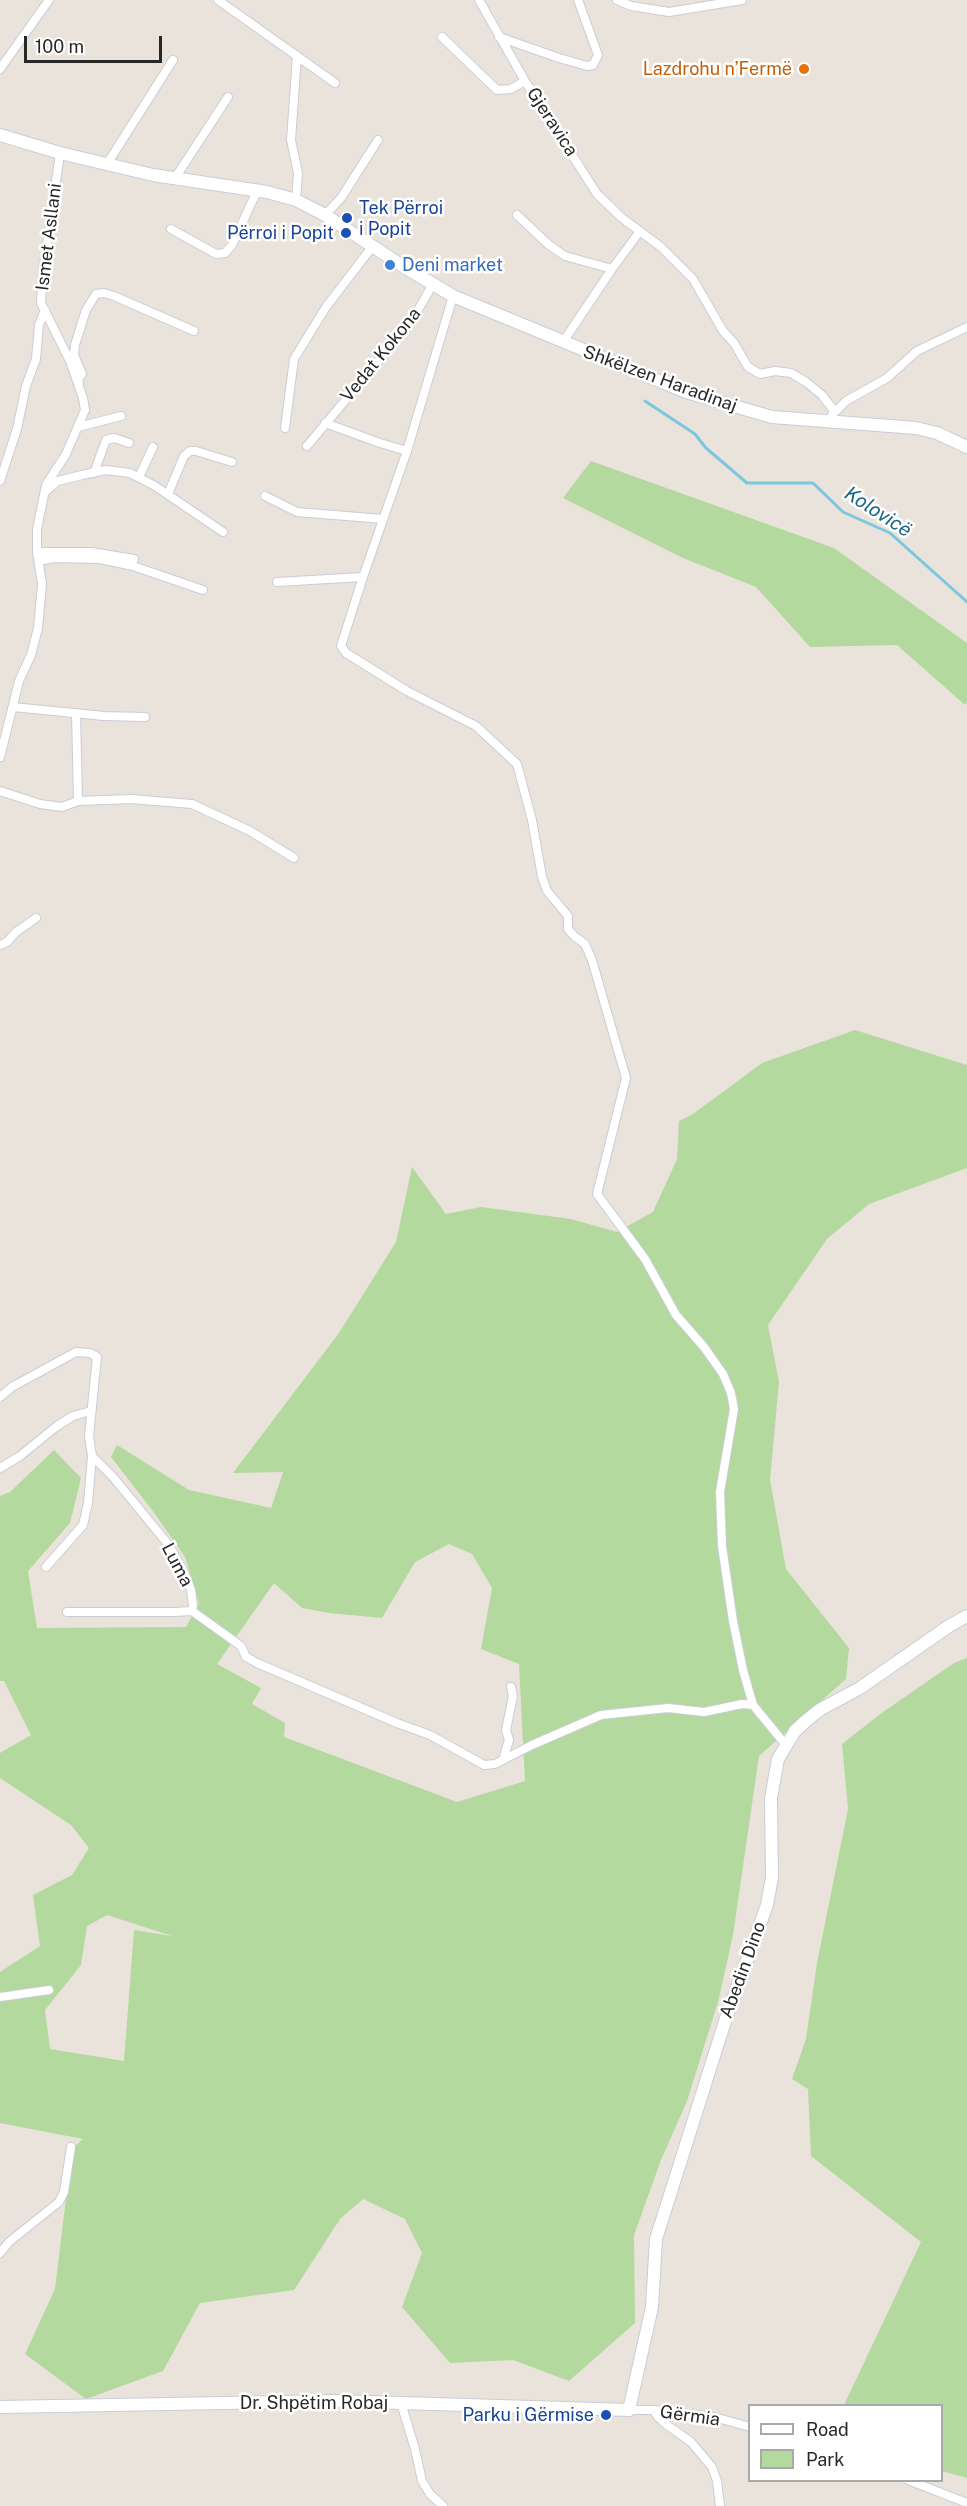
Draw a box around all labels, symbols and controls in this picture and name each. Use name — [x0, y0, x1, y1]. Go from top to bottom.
scale bar — [27, 24, 165, 62]
text: 100 m — [35, 36, 84, 57]
place label: Lazdrohu n’Fermë — [643, 58, 792, 80]
marker: Lazdrohu n’Fermë — [797, 62, 811, 76]
street label: Gjeravica — [522, 84, 582, 160]
street label: Ismet Asllani — [32, 182, 66, 292]
place label: Tek Përroi i Popit — [359, 197, 443, 240]
marker: Tek Përroi i Popit — [340, 211, 354, 225]
place label: Përroi i Popit — [227, 222, 334, 244]
marker: Përroi i Popit — [339, 226, 353, 240]
place label: Deni market — [402, 254, 503, 276]
marker: Deni market — [383, 258, 397, 272]
street label: Vedat Kokona — [336, 303, 426, 407]
street label: Shkëlzen Haradinaj — [580, 341, 740, 417]
water label: Kolovicë — [840, 481, 916, 543]
street label: Luma — [157, 1539, 197, 1591]
street label: Abedin Dino — [715, 1919, 771, 2021]
street label: Dr. Shpëtim Robaj — [240, 2392, 388, 2414]
street label: Gërmia — [659, 2401, 721, 2431]
place label: Parku i Gërmise — [462, 2404, 594, 2426]
legend — [748, 2404, 943, 2482]
marker: Parku i Gërmise — [599, 2408, 613, 2422]
text: Road — [806, 2419, 849, 2440]
text: Park — [806, 2449, 844, 2470]

